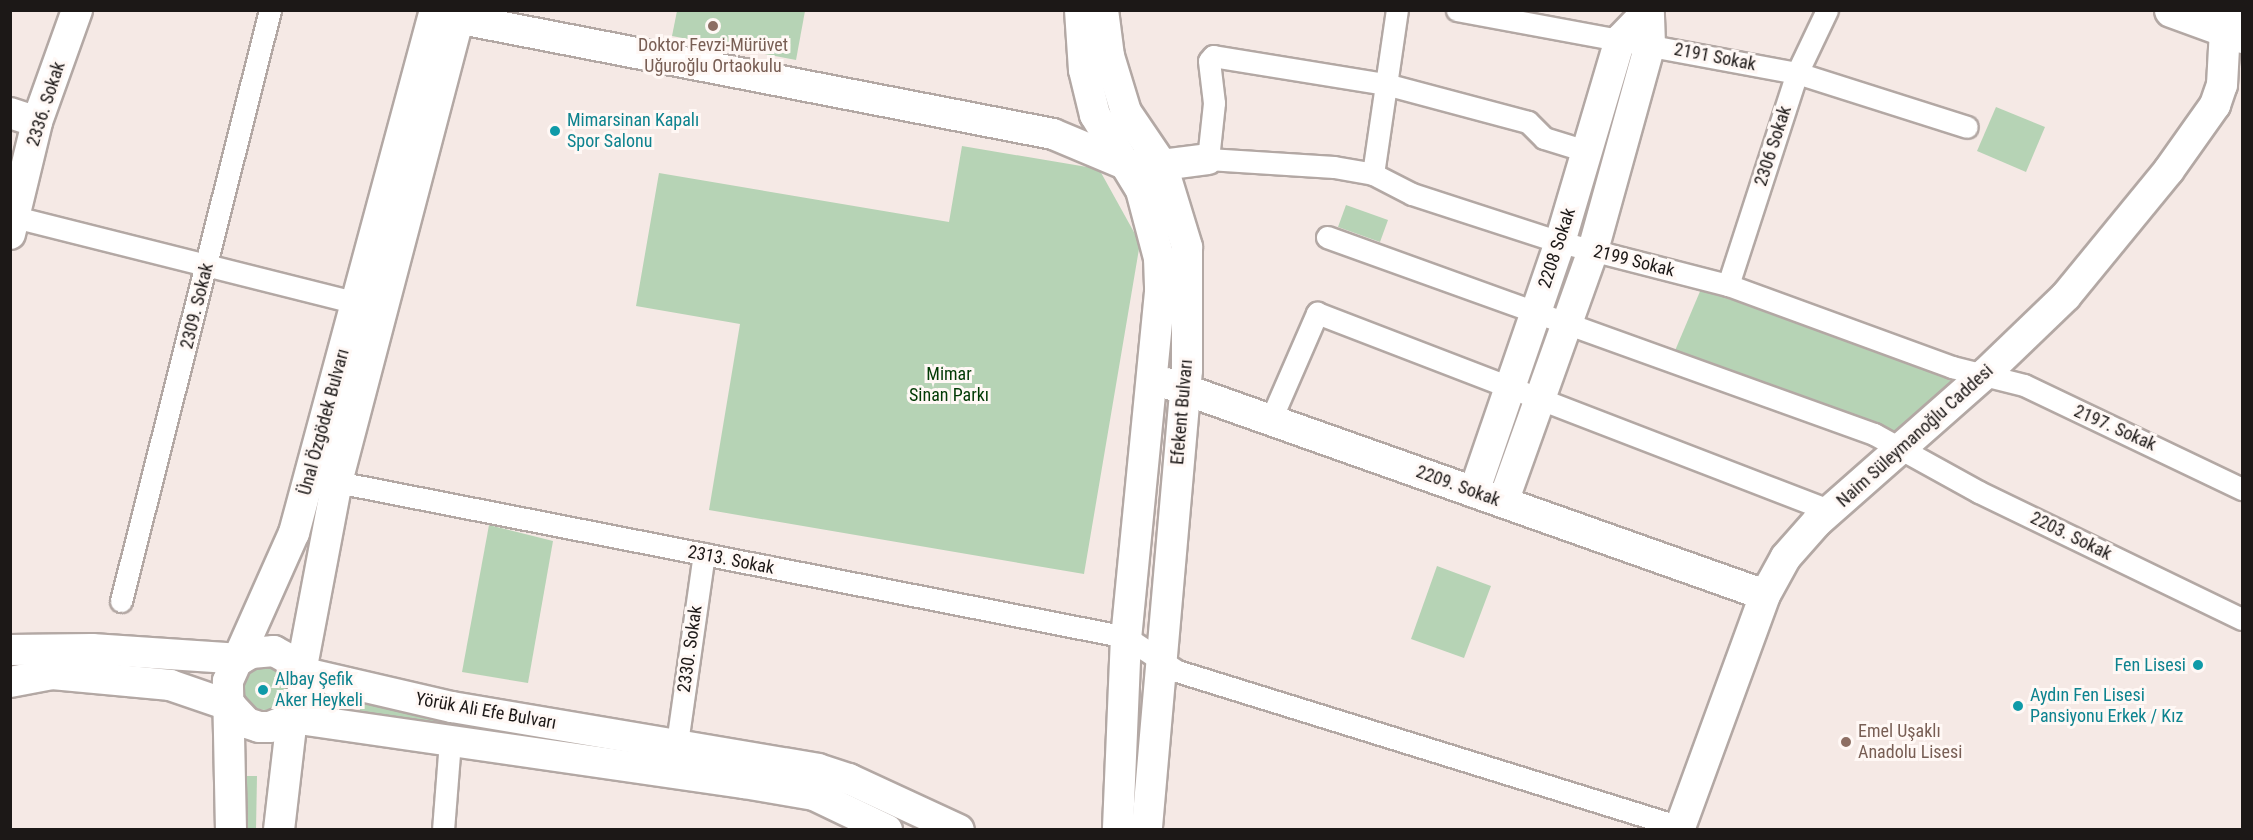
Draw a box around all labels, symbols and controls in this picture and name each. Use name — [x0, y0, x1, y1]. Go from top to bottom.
marker: Doktor Fevzi-Mürüvet Uğuroğlu Ortaokulu — [706, 19, 720, 33]
place label: Doktor Fevzi-Mürüvet Uğuroğlu Ortaokulu — [638, 35, 788, 78]
street label: 2191 Sokak — [1672, 38, 1758, 76]
street label: 2336. Sokak — [22, 59, 70, 149]
street label: 2306 Sokak — [1750, 103, 1796, 189]
place label: Mimarsinan Kapalı Spor Salonu — [567, 110, 699, 152]
marker: Mimarsinan Kapalı Spor Salonu — [548, 124, 562, 138]
street label: 2208 Sokak — [1534, 205, 1580, 291]
street label: 2199 Sokak — [1591, 240, 1677, 282]
street label: 2309. Sokak — [176, 261, 218, 351]
street label: Ünal Özgödek Bulvarı — [294, 347, 354, 497]
street label: Efekent Bulvarı — [1167, 358, 1197, 466]
street label: Naim Süleymanoğlu Caddesi — [1832, 360, 1998, 512]
park label: Mimar Sinan Parkı — [909, 364, 989, 406]
street label: 2197. Sokak — [2071, 400, 2159, 456]
street label: 2209. Sokak — [1413, 461, 1503, 511]
street label: 2203. Sokak — [2027, 507, 2115, 565]
street label: 2313. Sokak — [686, 541, 776, 579]
street label: 2330. Sokak — [673, 604, 707, 694]
place label: Fen Lisesi — [2115, 654, 2186, 676]
marker: Fen Lisesi — [2191, 658, 2205, 672]
place label: Albay Şefik Aker Heykeli — [275, 669, 363, 712]
marker: Albay Şefik Aker Heykeli — [256, 683, 270, 697]
place label: Aydın Fen Lisesi Pansiyonu Erkek / Kız — [2030, 685, 2183, 728]
street label: Yörük Ali Efe Bulvarı — [414, 688, 558, 734]
marker: Aydın Fen Lisesi Pansiyonu Erkek / Kız — [2011, 699, 2025, 713]
place label: Emel Uşaklı Anadolu Lisesi — [1858, 721, 1962, 764]
marker: Emel Uşaklı Anadolu Lisesi — [1839, 735, 1853, 749]

